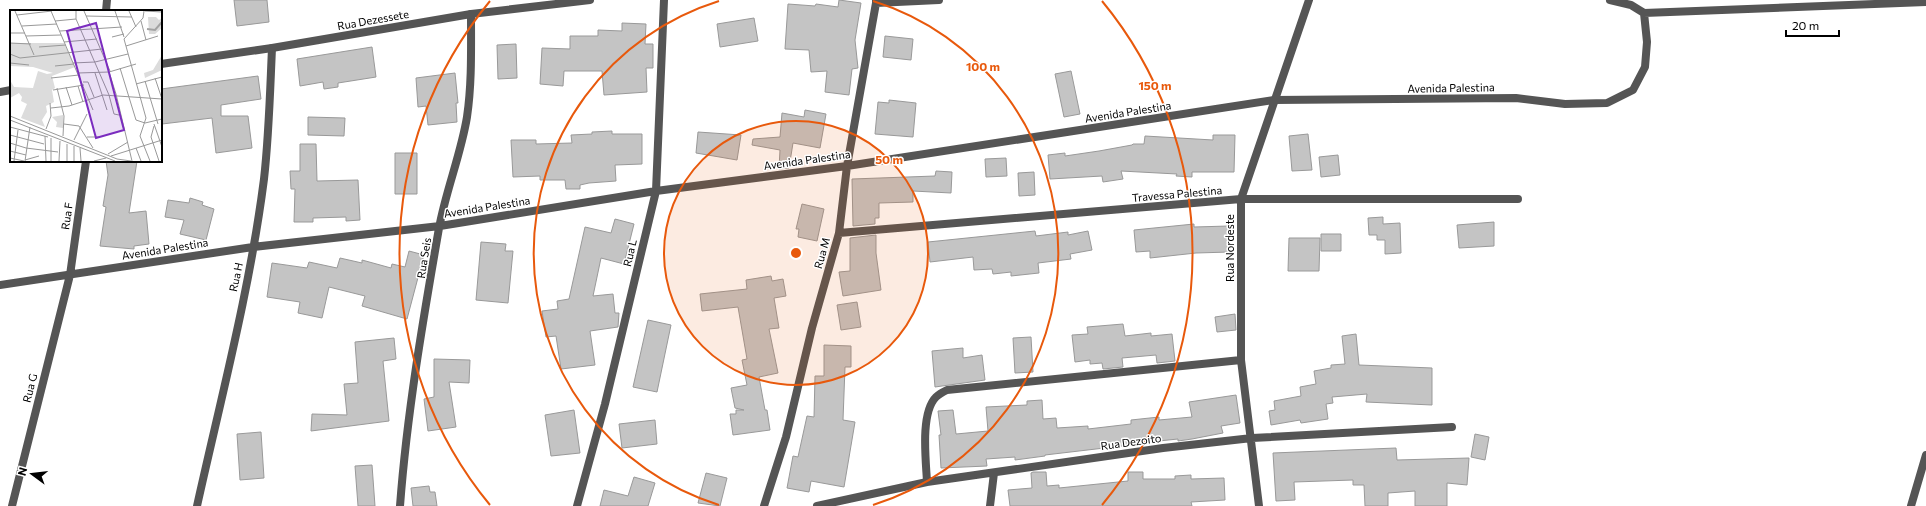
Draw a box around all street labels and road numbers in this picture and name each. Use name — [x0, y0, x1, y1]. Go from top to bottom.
street label: Rua Dezessete — [336, 7, 410, 32]
street label: Avenida Palestina — [1407, 80, 1495, 95]
street label: Avenida Palestina — [1084, 98, 1172, 125]
street label: Avenida Palestina — [763, 147, 851, 172]
street label: Travessa Palestina — [1131, 183, 1223, 204]
street label: Avenida Palestina — [443, 193, 531, 220]
street label: Rua F — [58, 201, 75, 231]
street label: Rua Nordeste — [1223, 214, 1236, 282]
street label: Avenida Palestina — [121, 235, 209, 262]
street label: Rua Seis — [414, 236, 433, 279]
street label: Rua M — [811, 236, 832, 270]
street label: Rua L — [620, 238, 639, 268]
street label: Rua H — [226, 261, 245, 293]
street label: Rua G — [20, 372, 39, 404]
street label: Rua Dezoito — [1100, 431, 1162, 452]

